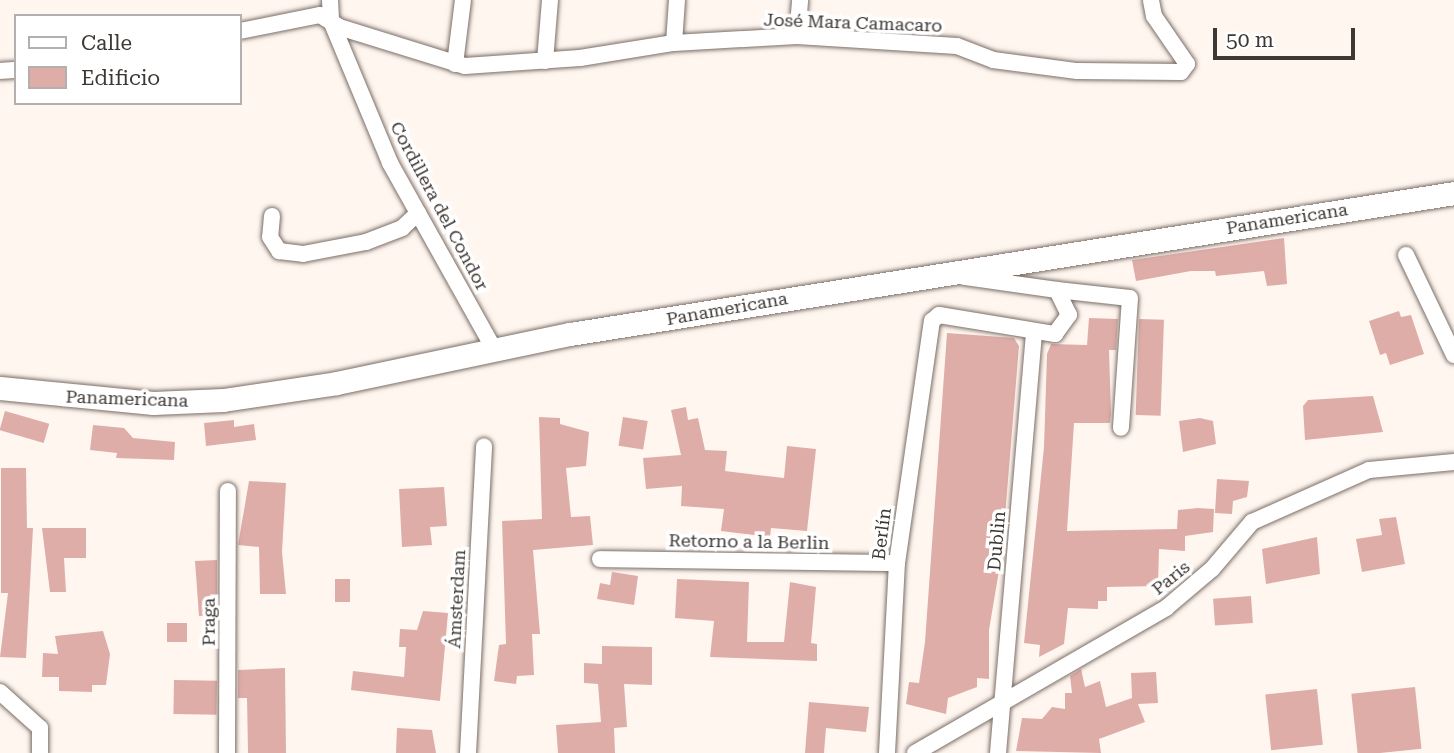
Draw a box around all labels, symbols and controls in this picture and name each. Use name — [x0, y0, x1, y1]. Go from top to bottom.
street label: José Mara Camacaro — [763, 9, 943, 37]
legend — [14, 14, 242, 105]
scale bar — [1216, 14, 1358, 58]
text: 50 m — [1226, 28, 1274, 52]
text: Calle — [81, 31, 132, 55]
text: Edificio — [81, 66, 160, 90]
street label: Cordillera del Condor — [385, 118, 493, 294]
street label: Panamericana — [1225, 199, 1349, 239]
street label: Panamericana — [665, 288, 789, 330]
street label: Panamericana — [65, 386, 189, 412]
street label: Berlín — [868, 507, 896, 561]
street label: Dublin — [984, 510, 1010, 572]
street label: Retorno a la Berlin — [668, 530, 830, 554]
street label: Ámsterdam — [444, 549, 470, 649]
street label: Paris — [1148, 556, 1194, 600]
street label: Praga — [198, 598, 220, 646]

